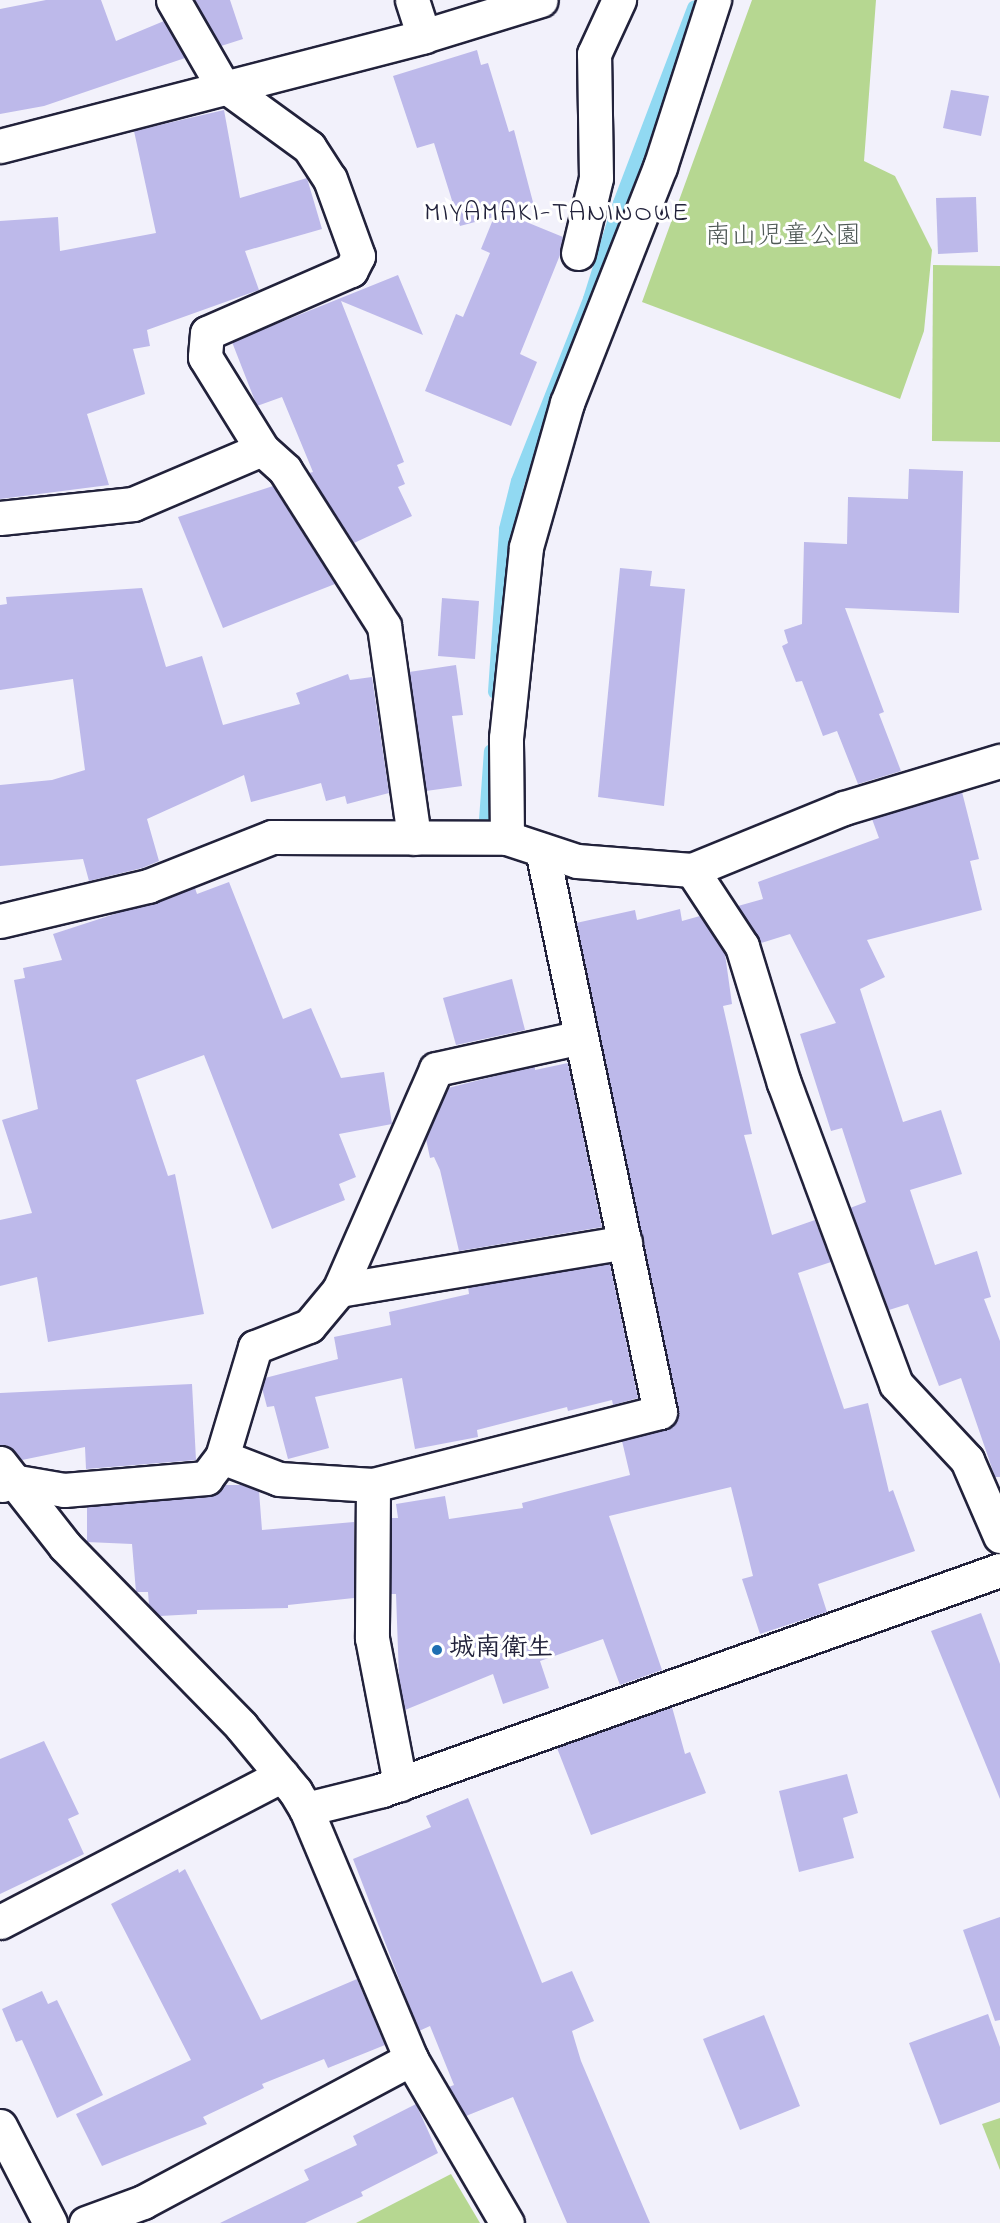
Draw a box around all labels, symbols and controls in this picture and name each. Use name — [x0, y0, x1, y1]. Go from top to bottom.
district label: MIYAMAKI-TANINOUE — [424, 198, 690, 230]
park label: 南山児童公園 — [705, 222, 861, 254]
place label: 城南衛生 — [449, 1634, 553, 1666]
marker: 城南衛生 — [430, 1643, 444, 1657]

